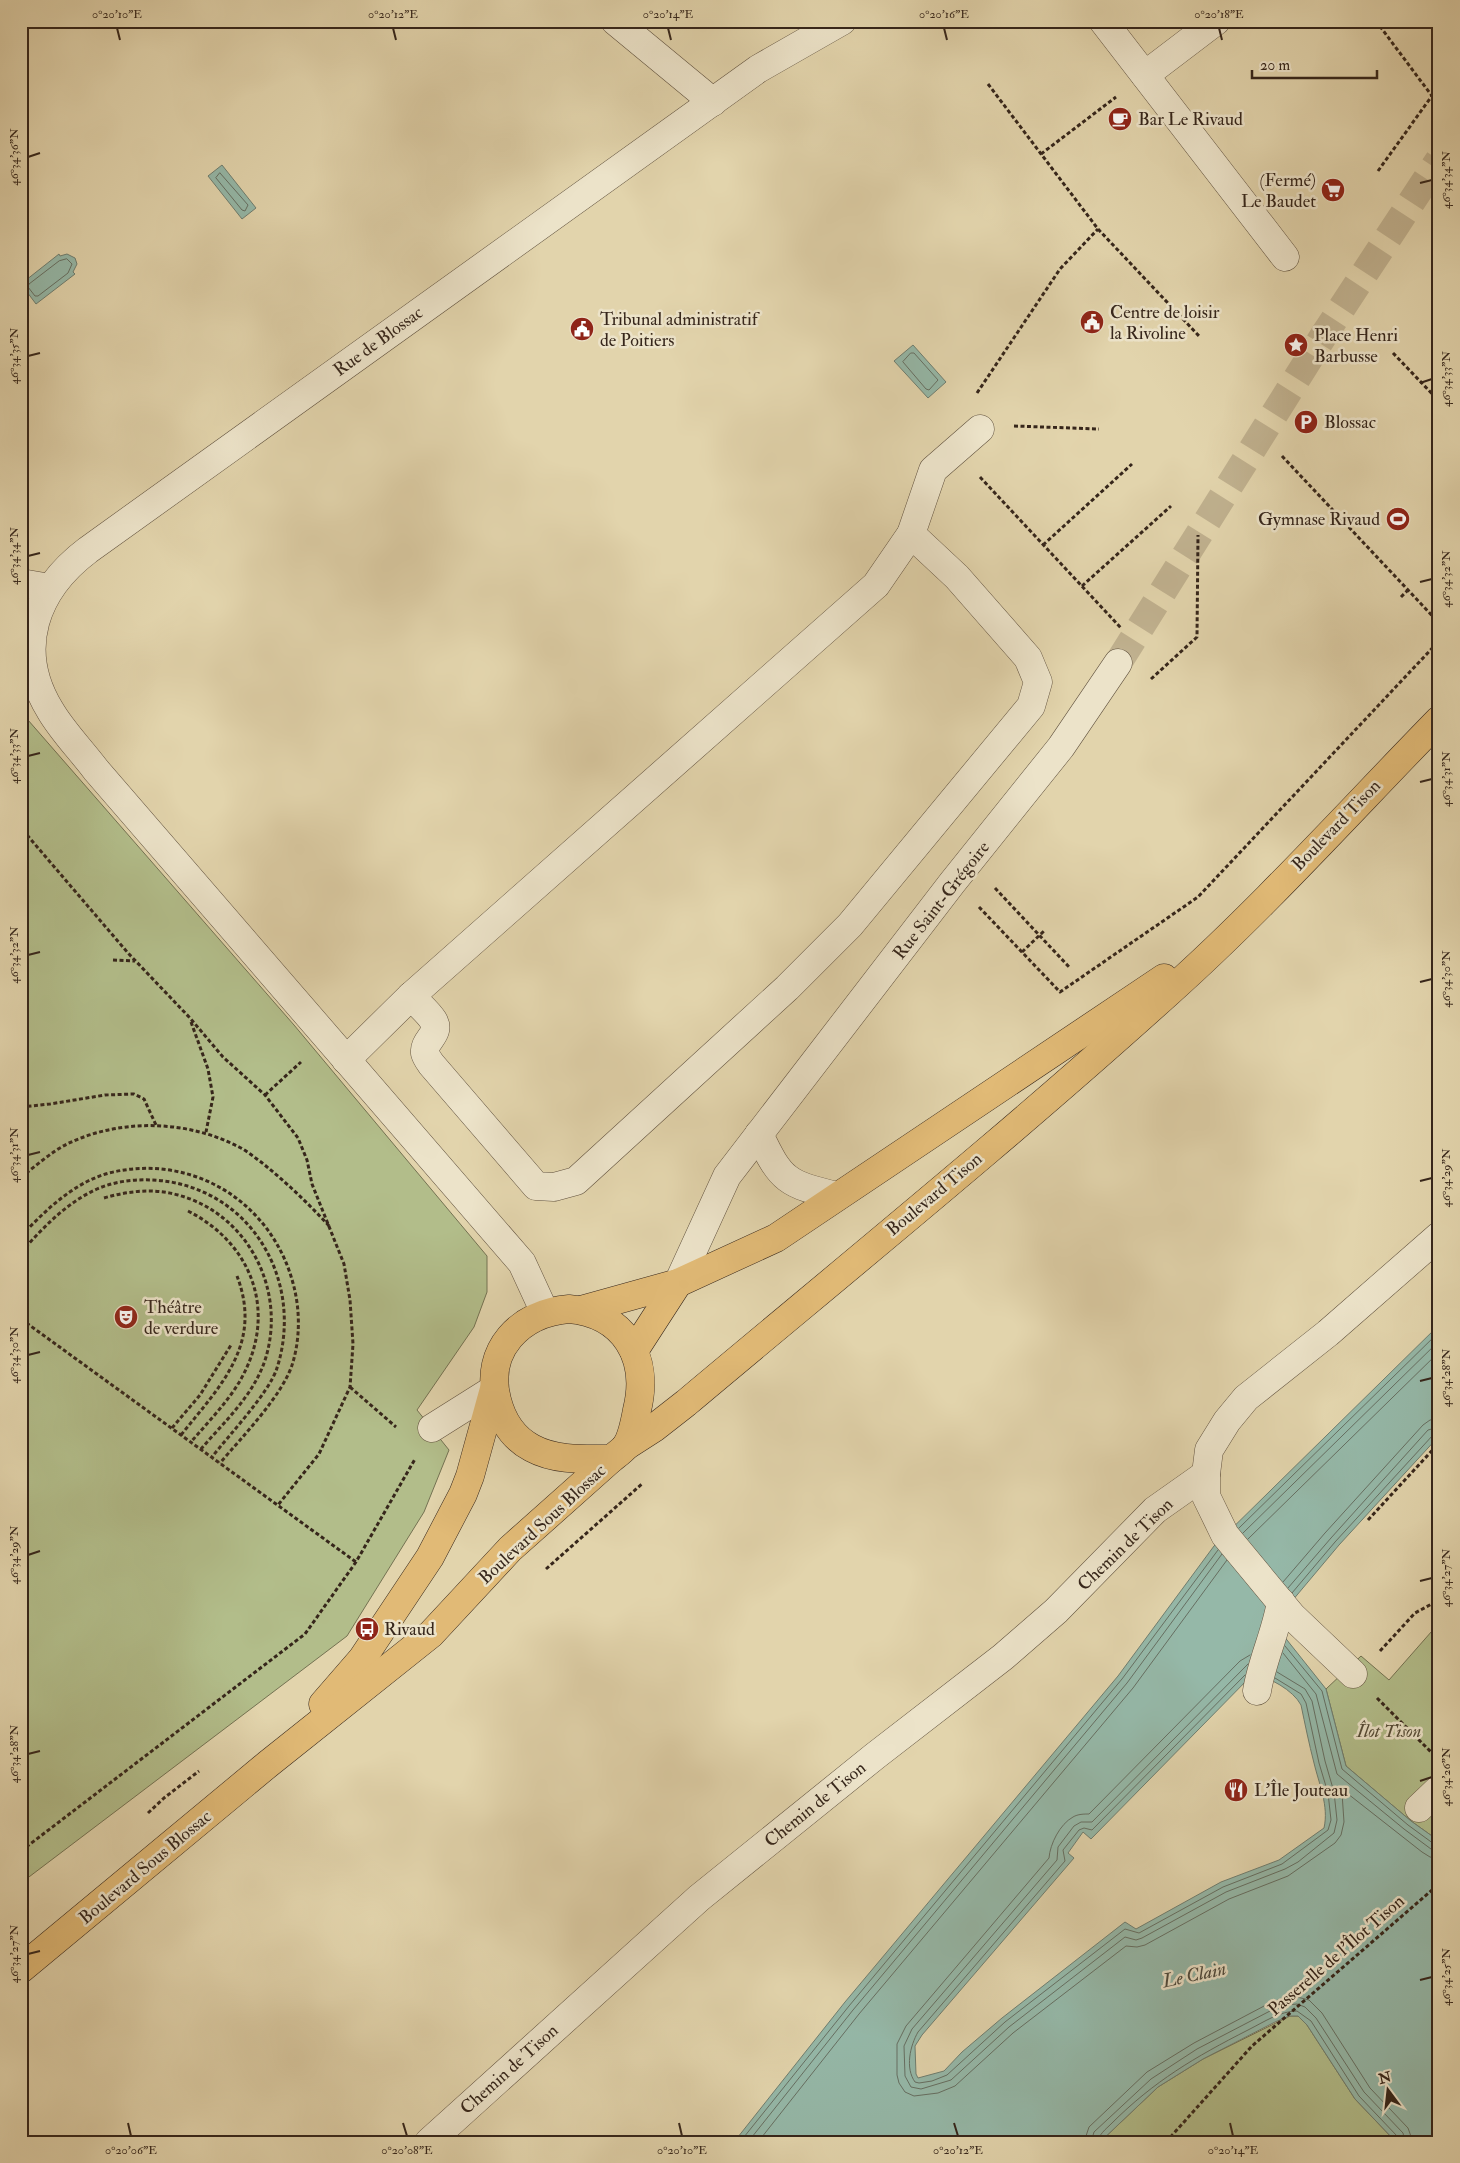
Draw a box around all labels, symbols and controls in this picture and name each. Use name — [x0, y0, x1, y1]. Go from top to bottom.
text: 0°20'10"E — [92, 7, 142, 22]
text: 0°20'12"E — [368, 7, 418, 22]
text: 0°20'14"E — [643, 7, 694, 22]
text: 0°20'16"E — [919, 7, 969, 22]
text: 0°20'18"E — [1194, 7, 1244, 22]
scale bar — [1252, 48, 1378, 80]
text: 20 m — [1260, 56, 1290, 75]
cafe icon: Bar Le Rivaud — [1107, 106, 1133, 132]
place label: Bar Le Rivaud — [1138, 108, 1243, 131]
text: 46°34'36"N — [7, 128, 22, 186]
text: 46°34'34"N — [1439, 151, 1454, 209]
place label: (Fermé) Le Baudet — [1241, 169, 1316, 213]
supermarket icon: (Fermé) Le Baudet — [1320, 177, 1346, 203]
street label: Rue de Blossac — [329, 301, 428, 382]
place label: Centre de loisir la Rivoline — [1110, 301, 1220, 345]
place label: Tribunal administratif de Poitiers — [600, 308, 761, 352]
public building icon: Centre de loisir la Rivoline — [1079, 309, 1105, 335]
public building icon: Tribunal administratif de Poitiers — [569, 316, 595, 342]
place label: Place Henri Barbusse — [1314, 324, 1398, 368]
text: 46°34'35"N — [7, 327, 22, 384]
place icon: Place Henri Barbusse — [1283, 332, 1309, 358]
text: 46°34'33"N — [1439, 351, 1454, 407]
parking icon: Blossac — [1293, 409, 1319, 435]
place label: Blossac — [1324, 411, 1376, 434]
sports icon: Gymnase Rivaud — [1385, 506, 1411, 532]
place label: Gymnase Rivaud — [1258, 508, 1380, 531]
text: 46°34'34"N — [7, 527, 22, 585]
text: 46°34'32"N — [1439, 550, 1454, 608]
text: 46°34'33"N — [7, 728, 22, 784]
text: 46°34'31"N — [1439, 751, 1454, 807]
street label: Boulevard Tison — [1287, 775, 1386, 876]
street label: Rue Saint-Grégoire — [888, 836, 995, 964]
text: 46°34'32"N — [7, 926, 22, 984]
text: 46°34'30"N — [1439, 950, 1454, 1008]
text: 46°34'31"N — [7, 1127, 22, 1183]
street label: Boulevard Tison — [882, 1148, 987, 1241]
text: 46°34'29"N — [1439, 1148, 1454, 1208]
place label: Théâtre de verdure — [144, 1296, 219, 1340]
theatre icon: Théâtre de verdure — [113, 1304, 139, 1330]
text: 46°34'30"N — [7, 1326, 22, 1384]
text: 46°34'28"N — [1439, 1348, 1454, 1407]
street label: Boulevard Sous Blossac — [474, 1459, 611, 1589]
street label: Chemin de Tison — [1073, 1493, 1178, 1596]
text: 46°34'29"N — [7, 1525, 22, 1585]
text: 46°34'27"N — [1439, 1549, 1454, 1607]
bus stop icon: Rivaud — [354, 1616, 380, 1642]
place label: Rivaud — [384, 1618, 435, 1641]
park label: Îlot Tison — [1356, 1720, 1421, 1743]
text: 46°34'28"N — [7, 1724, 22, 1783]
text: 46°34'26"N — [1439, 1747, 1454, 1806]
street label: Chemin de Tison — [760, 1756, 871, 1852]
restaurant icon: L'Île Jouteau — [1223, 1777, 1249, 1803]
place label: L'Île Jouteau — [1254, 1779, 1348, 1802]
street label: Boulevard Sous Blossac — [74, 1805, 216, 1930]
street label: Passerelle de l'Îlot Tison — [1263, 1890, 1409, 2021]
text: 46°34'27"N — [7, 1925, 22, 1983]
text: 46°34'25"N — [1439, 1948, 1454, 2006]
water label: Le Clain — [1159, 1957, 1228, 1994]
street label: Chemin de Tison — [455, 2019, 563, 2119]
north arrow — [1362, 2066, 1412, 2116]
text: N — [1376, 2068, 1393, 2088]
text: 0°20'06"E — [105, 2143, 157, 2158]
text: 0°20'08"E — [381, 2143, 433, 2158]
text: 0°20'10"E — [657, 2143, 707, 2158]
text: 0°20'12"E — [933, 2143, 983, 2158]
text: 0°20'14"E — [1208, 2143, 1259, 2158]

